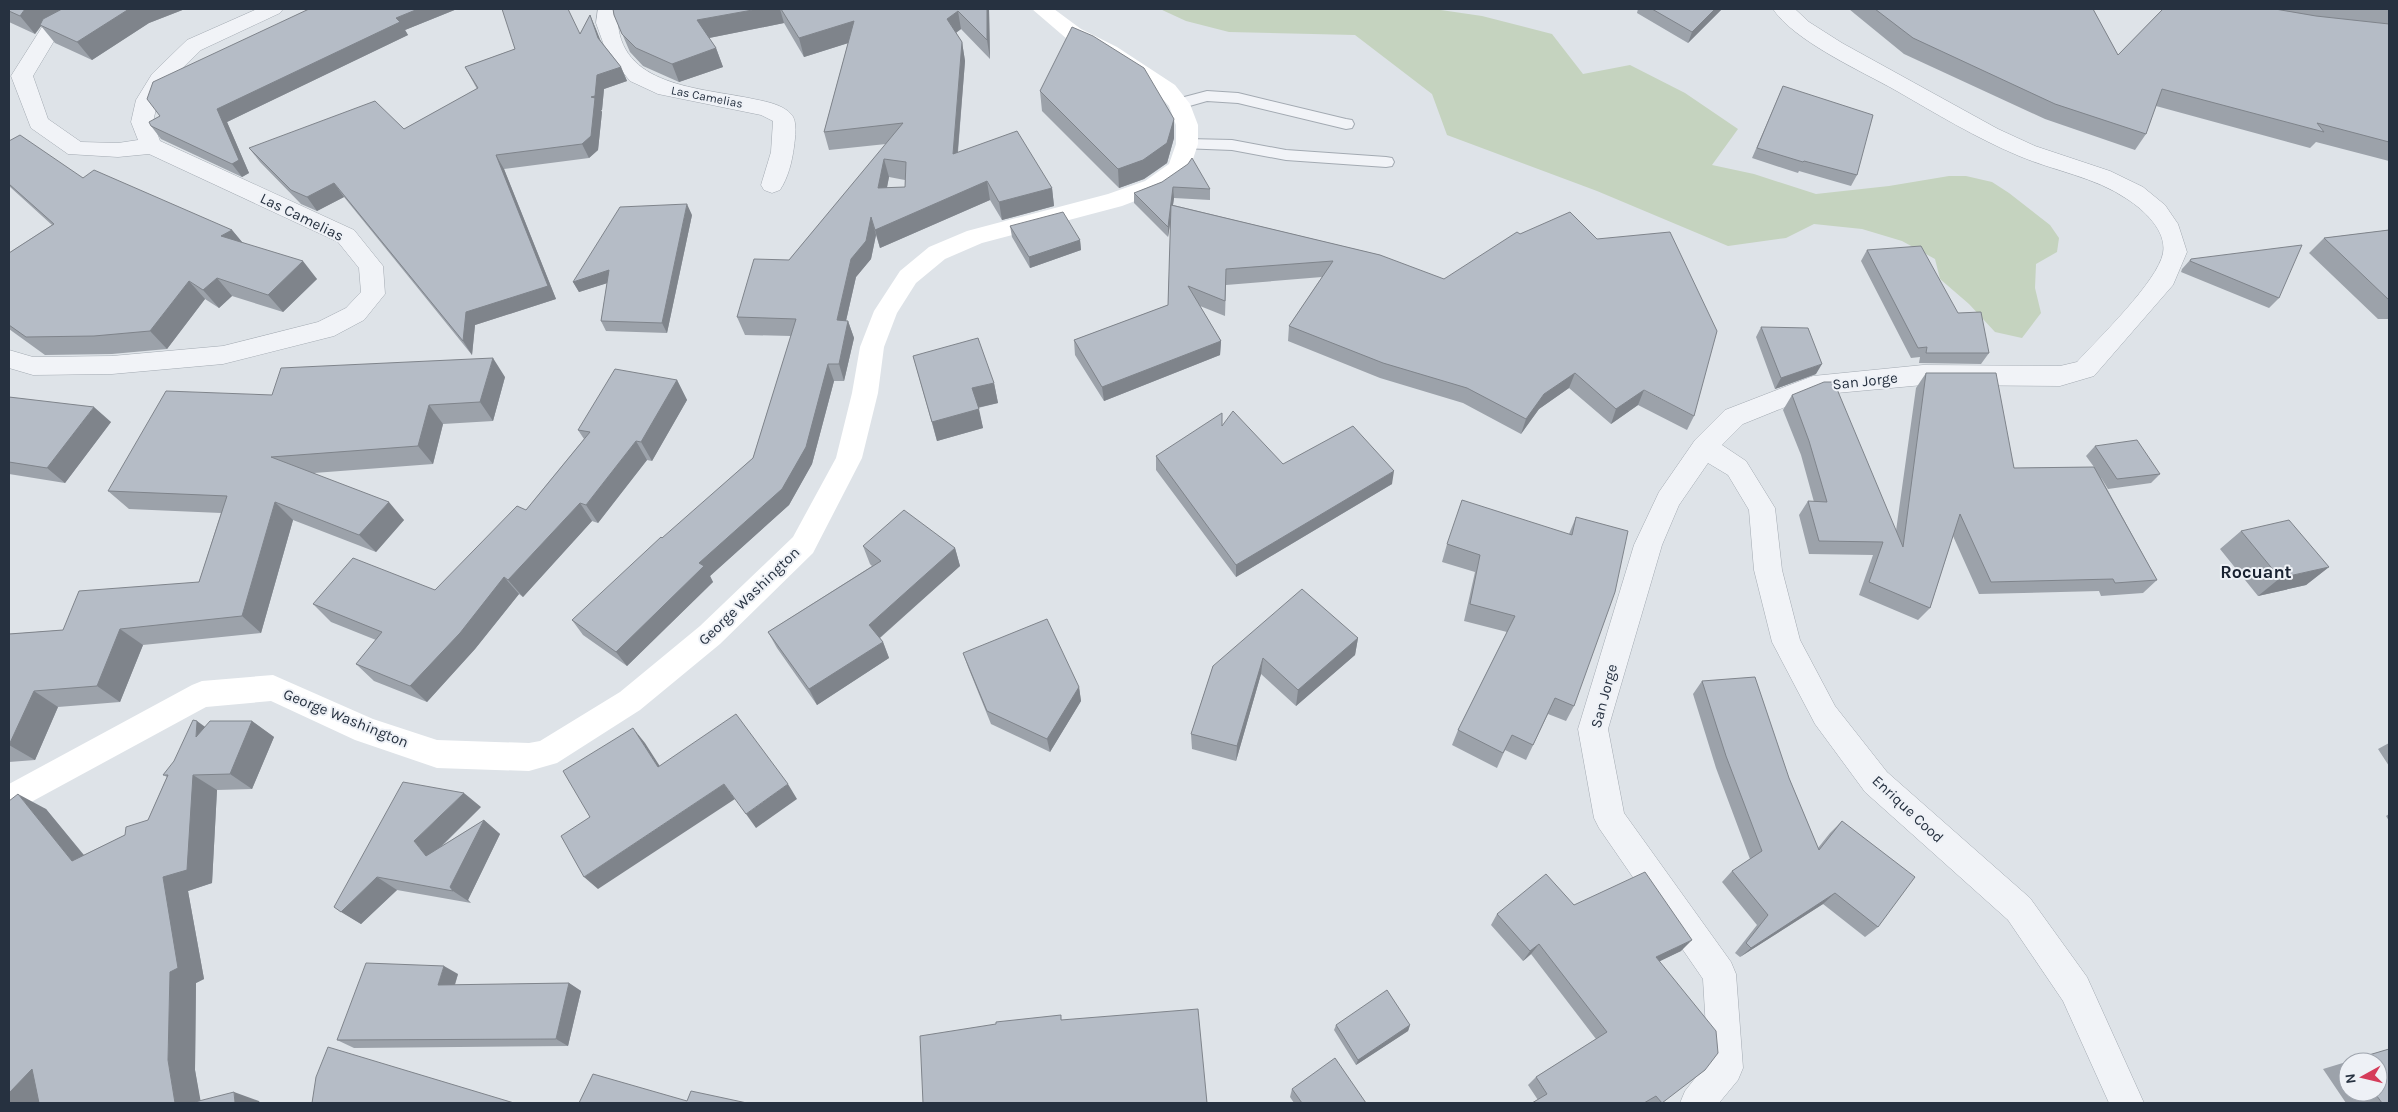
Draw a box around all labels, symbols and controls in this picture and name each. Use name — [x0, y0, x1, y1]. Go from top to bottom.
street label: Las Camelias — [670, 83, 744, 111]
street label: Las Camelias — [257, 189, 347, 245]
street label: San Jorge — [1831, 369, 1899, 393]
street label: George Washington — [695, 543, 803, 649]
district label: Rocuant — [2220, 561, 2292, 583]
street label: San Jorge — [1587, 662, 1621, 730]
street label: George Washington — [281, 685, 411, 751]
street label: Enrique Cood — [1869, 771, 1947, 847]
north arrow — [2338, 1052, 2388, 1102]
text: N — [2342, 1073, 2360, 1085]

